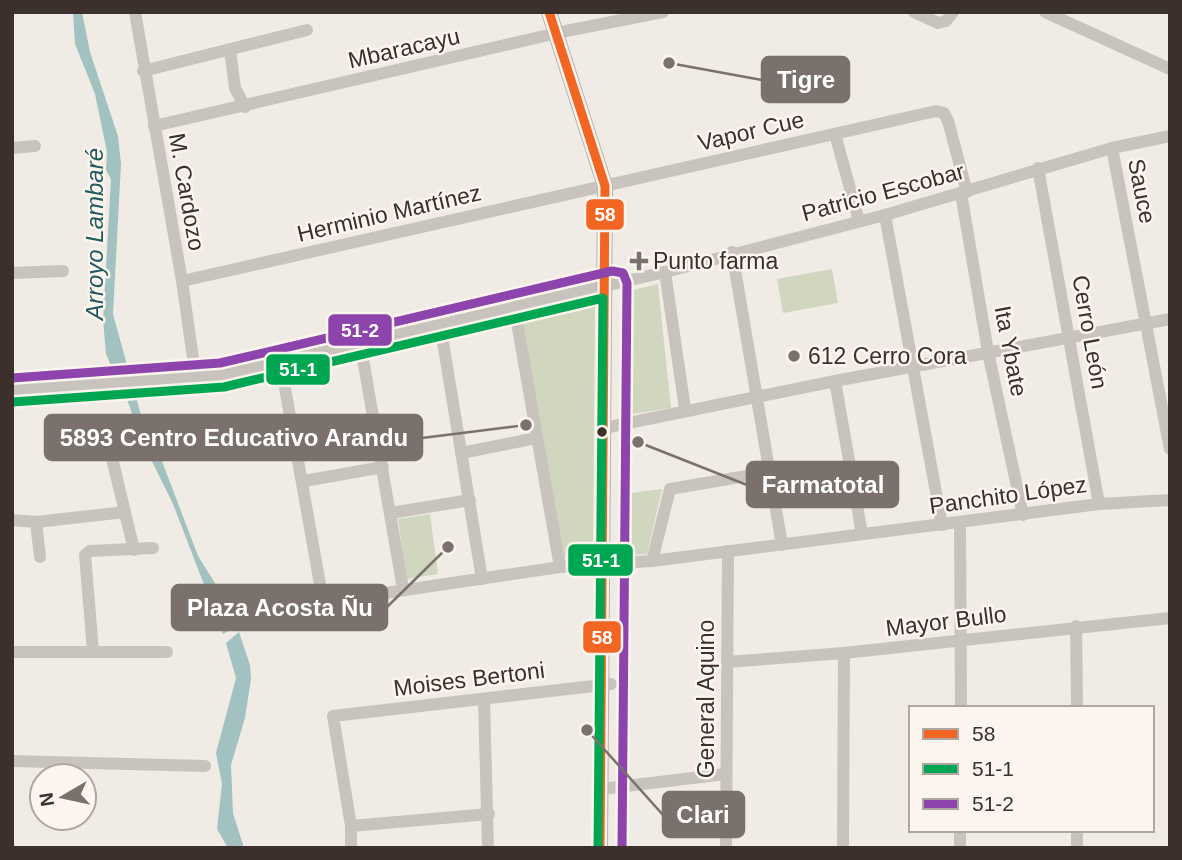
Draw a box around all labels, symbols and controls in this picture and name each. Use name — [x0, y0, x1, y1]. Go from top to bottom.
street label: Mbaracayu — [346, 23, 462, 73]
callout: Tigre — [762, 57, 849, 102]
text: Tigre — [777, 66, 835, 93]
street label: Vapor Cue — [695, 106, 807, 156]
street label: M. Cardozo — [164, 131, 210, 253]
water label: Arroyo Lambaré — [81, 148, 108, 322]
street label: Sauce — [1123, 157, 1161, 225]
street label: Patricio Escobar — [799, 158, 968, 226]
street label: Herminio Martínez — [295, 179, 483, 247]
line badge: 58 — [585, 198, 625, 231]
text: 58 — [594, 204, 616, 225]
place label: Punto farma — [653, 248, 778, 274]
marker: Punto farma — [631, 253, 647, 269]
street label: Cerro León — [1067, 273, 1113, 391]
street label: Ita Ybate — [989, 304, 1033, 398]
line badge: 51-2 — [327, 313, 393, 347]
text: 51-2 — [341, 320, 379, 341]
place label: 612 Cerro Cora — [808, 343, 967, 369]
marker: 612 Cerro Cora — [786, 348, 802, 364]
line badge: 51-1 — [265, 353, 331, 386]
text: 51-1 — [279, 359, 317, 380]
callout: 5893 Centro Educativo Arandu — [45, 415, 422, 460]
text: 5893 Centro Educativo Arandu — [60, 424, 408, 451]
unlabelled marker — [595, 425, 609, 439]
callout: Farmatotal — [747, 462, 898, 507]
text: Farmatotal — [762, 471, 884, 498]
street label: Panchito López — [928, 471, 1088, 519]
line badge: 51-1 — [567, 543, 634, 577]
text: 51-1 — [582, 550, 620, 571]
callout: Plaza Acosta Ñu — [172, 585, 387, 630]
text: Plaza Acosta Ñu — [187, 594, 373, 621]
street label: Mayor Bullo — [884, 601, 1008, 641]
line badge: 58 — [582, 620, 622, 654]
street label: General Aquino — [693, 620, 719, 778]
text: 58 — [591, 627, 613, 648]
street label: Moises Bertoni — [392, 657, 546, 701]
legend — [909, 706, 1154, 832]
text: 58 — [972, 722, 995, 745]
text: 51-1 — [972, 757, 1014, 780]
north arrow — [28, 762, 98, 832]
text: N — [35, 791, 58, 808]
callout: Clari — [663, 792, 744, 837]
text: 51-2 — [972, 792, 1014, 815]
text: Clari — [676, 801, 730, 828]

